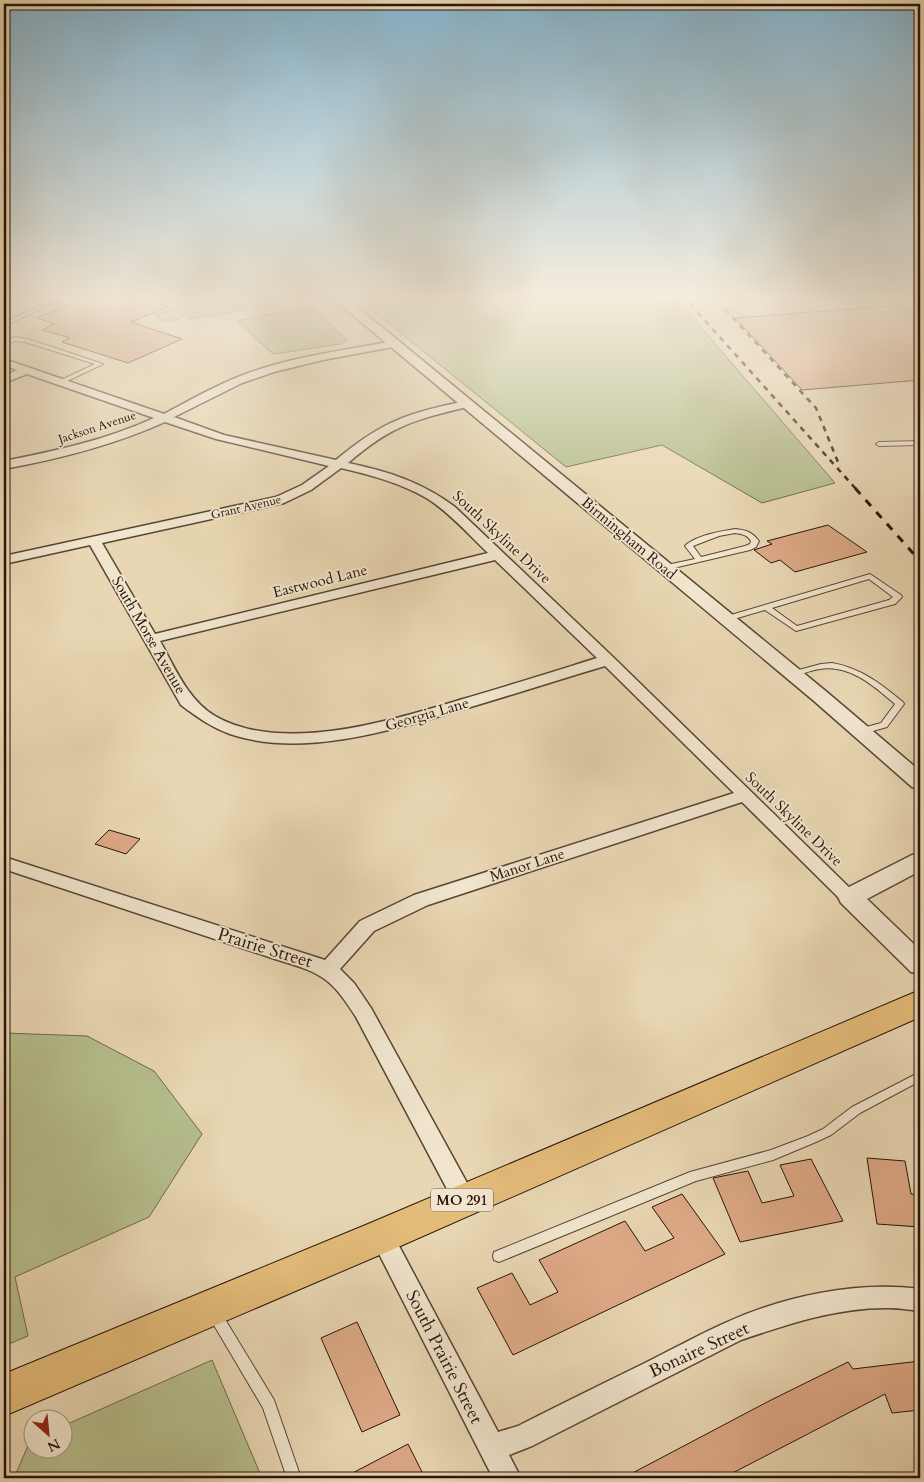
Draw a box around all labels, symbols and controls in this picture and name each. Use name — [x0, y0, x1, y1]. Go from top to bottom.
street label: Jackson Avenue — [54, 407, 138, 448]
street label: South Skyline Drive — [448, 486, 556, 588]
street label: Grant Avenue — [209, 491, 283, 523]
street label: Birmingham Road — [577, 492, 681, 584]
street label: Eastwood Lane — [271, 560, 369, 602]
street label: South Morse Avenue — [107, 572, 191, 698]
street label: Georgia Lane — [383, 692, 471, 736]
street label: South Skyline Drive — [741, 767, 847, 871]
street label: Manor Lane — [487, 843, 567, 887]
street label: Prairie Street — [214, 922, 316, 974]
road number: MO 291 — [431, 1188, 493, 1212]
street label: South Prairie Street — [399, 1286, 489, 1428]
street label: Bonaire Street — [645, 1316, 753, 1384]
north arrow — [22, 1410, 72, 1460]
text: N — [44, 1434, 63, 1456]

